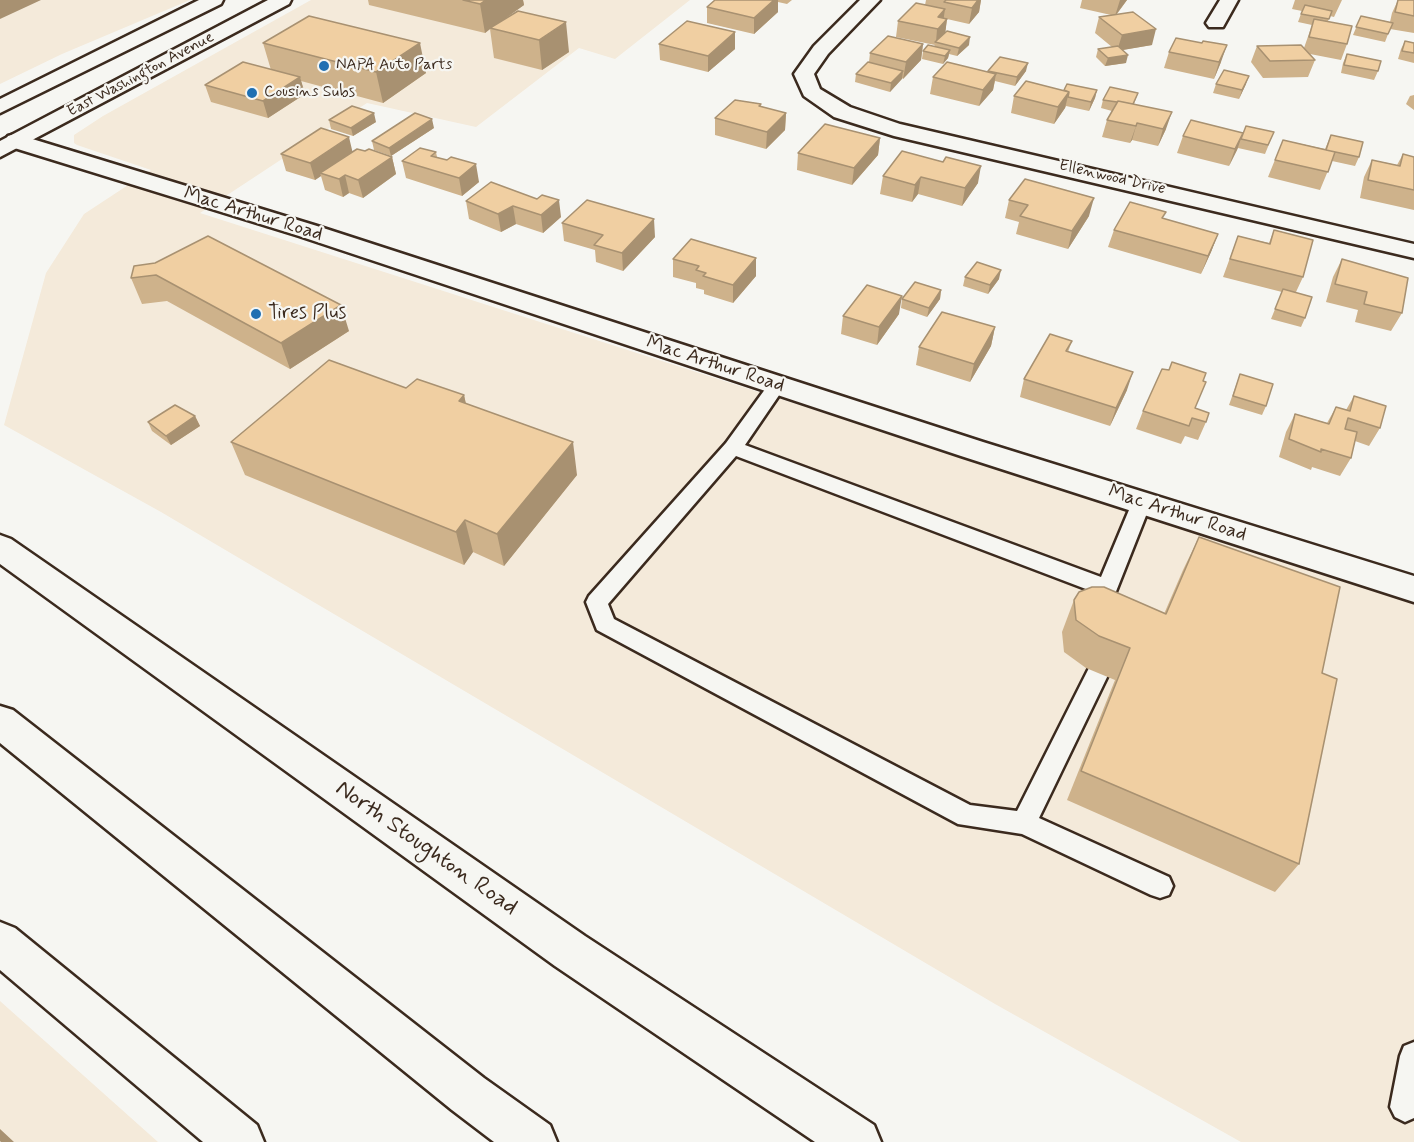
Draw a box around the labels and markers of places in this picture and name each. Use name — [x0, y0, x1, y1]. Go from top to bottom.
place label: NAPA Auto Parts — [336, 56, 452, 76]
marker: NAPA Auto Parts — [317, 59, 331, 73]
place label: Cousins Subs — [264, 83, 355, 103]
marker: Cousins Subs — [245, 86, 259, 100]
place label: Tires Plus — [268, 302, 346, 326]
marker: Tires Plus — [249, 307, 263, 321]

